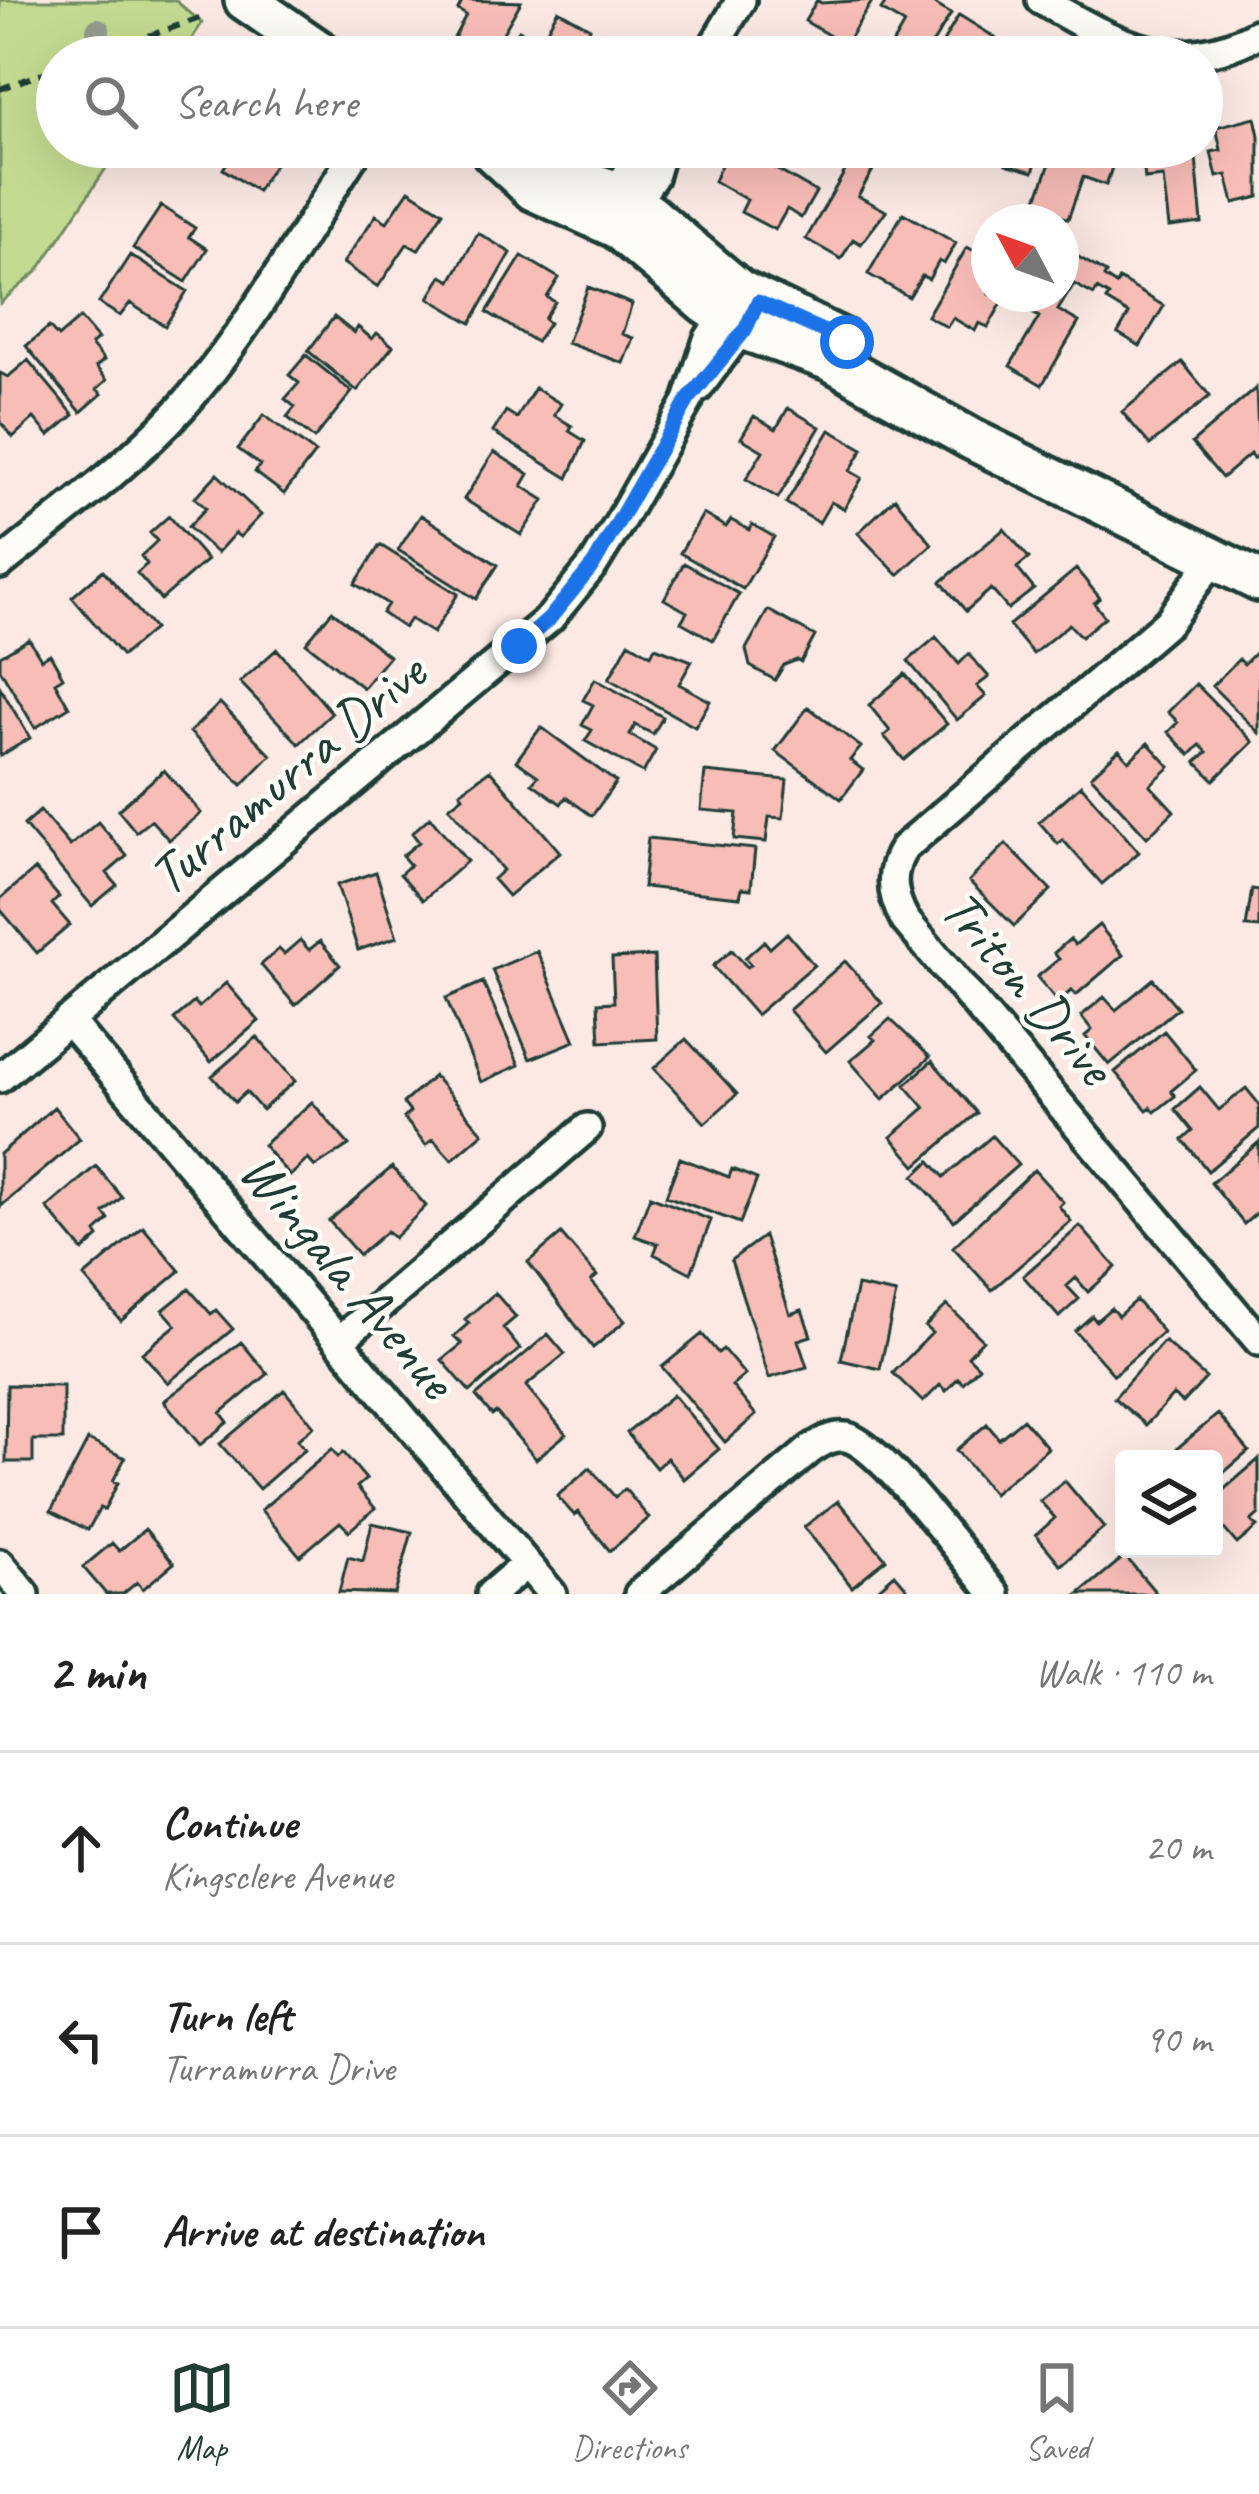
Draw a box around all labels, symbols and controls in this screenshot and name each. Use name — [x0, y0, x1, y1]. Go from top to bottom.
search box — [36, 36, 1223, 168]
icon: search — [78, 69, 144, 135]
text: Search here — [174, 74, 357, 131]
north arrow — [971, 204, 1079, 312]
route start — [820, 315, 874, 369]
route end — [492, 619, 546, 673]
street label: Turramurra Drive — [133, 635, 443, 911]
street label: Triton Drive — [926, 874, 1133, 1102]
street label: Wingala Avenue — [224, 1137, 474, 1415]
map controls — [1115, 1450, 1223, 1558]
button: layers — [1115, 1450, 1223, 1558]
text: 2 min — [48, 1640, 146, 1704]
text: Walk · 110 m — [1035, 1648, 1211, 1697]
text: Continue — [162, 1795, 296, 1852]
icon: ahead — [48, 1815, 114, 1881]
text: 20 m — [1145, 1823, 1211, 1872]
text: Kingsclere Avenue — [162, 1852, 393, 1901]
text: Turn left — [162, 1987, 292, 2044]
icon: left — [48, 2007, 114, 2073]
text: 90 m — [1145, 2015, 1211, 2064]
text: Turramurra Drive — [162, 2044, 395, 2093]
icon: arrive — [48, 2199, 114, 2265]
text: Arrive at destination — [162, 2203, 484, 2260]
tab: Map — [169, 2355, 235, 2469]
tab: Directions — [572, 2355, 687, 2469]
tab: Saved — [1024, 2355, 1090, 2469]

